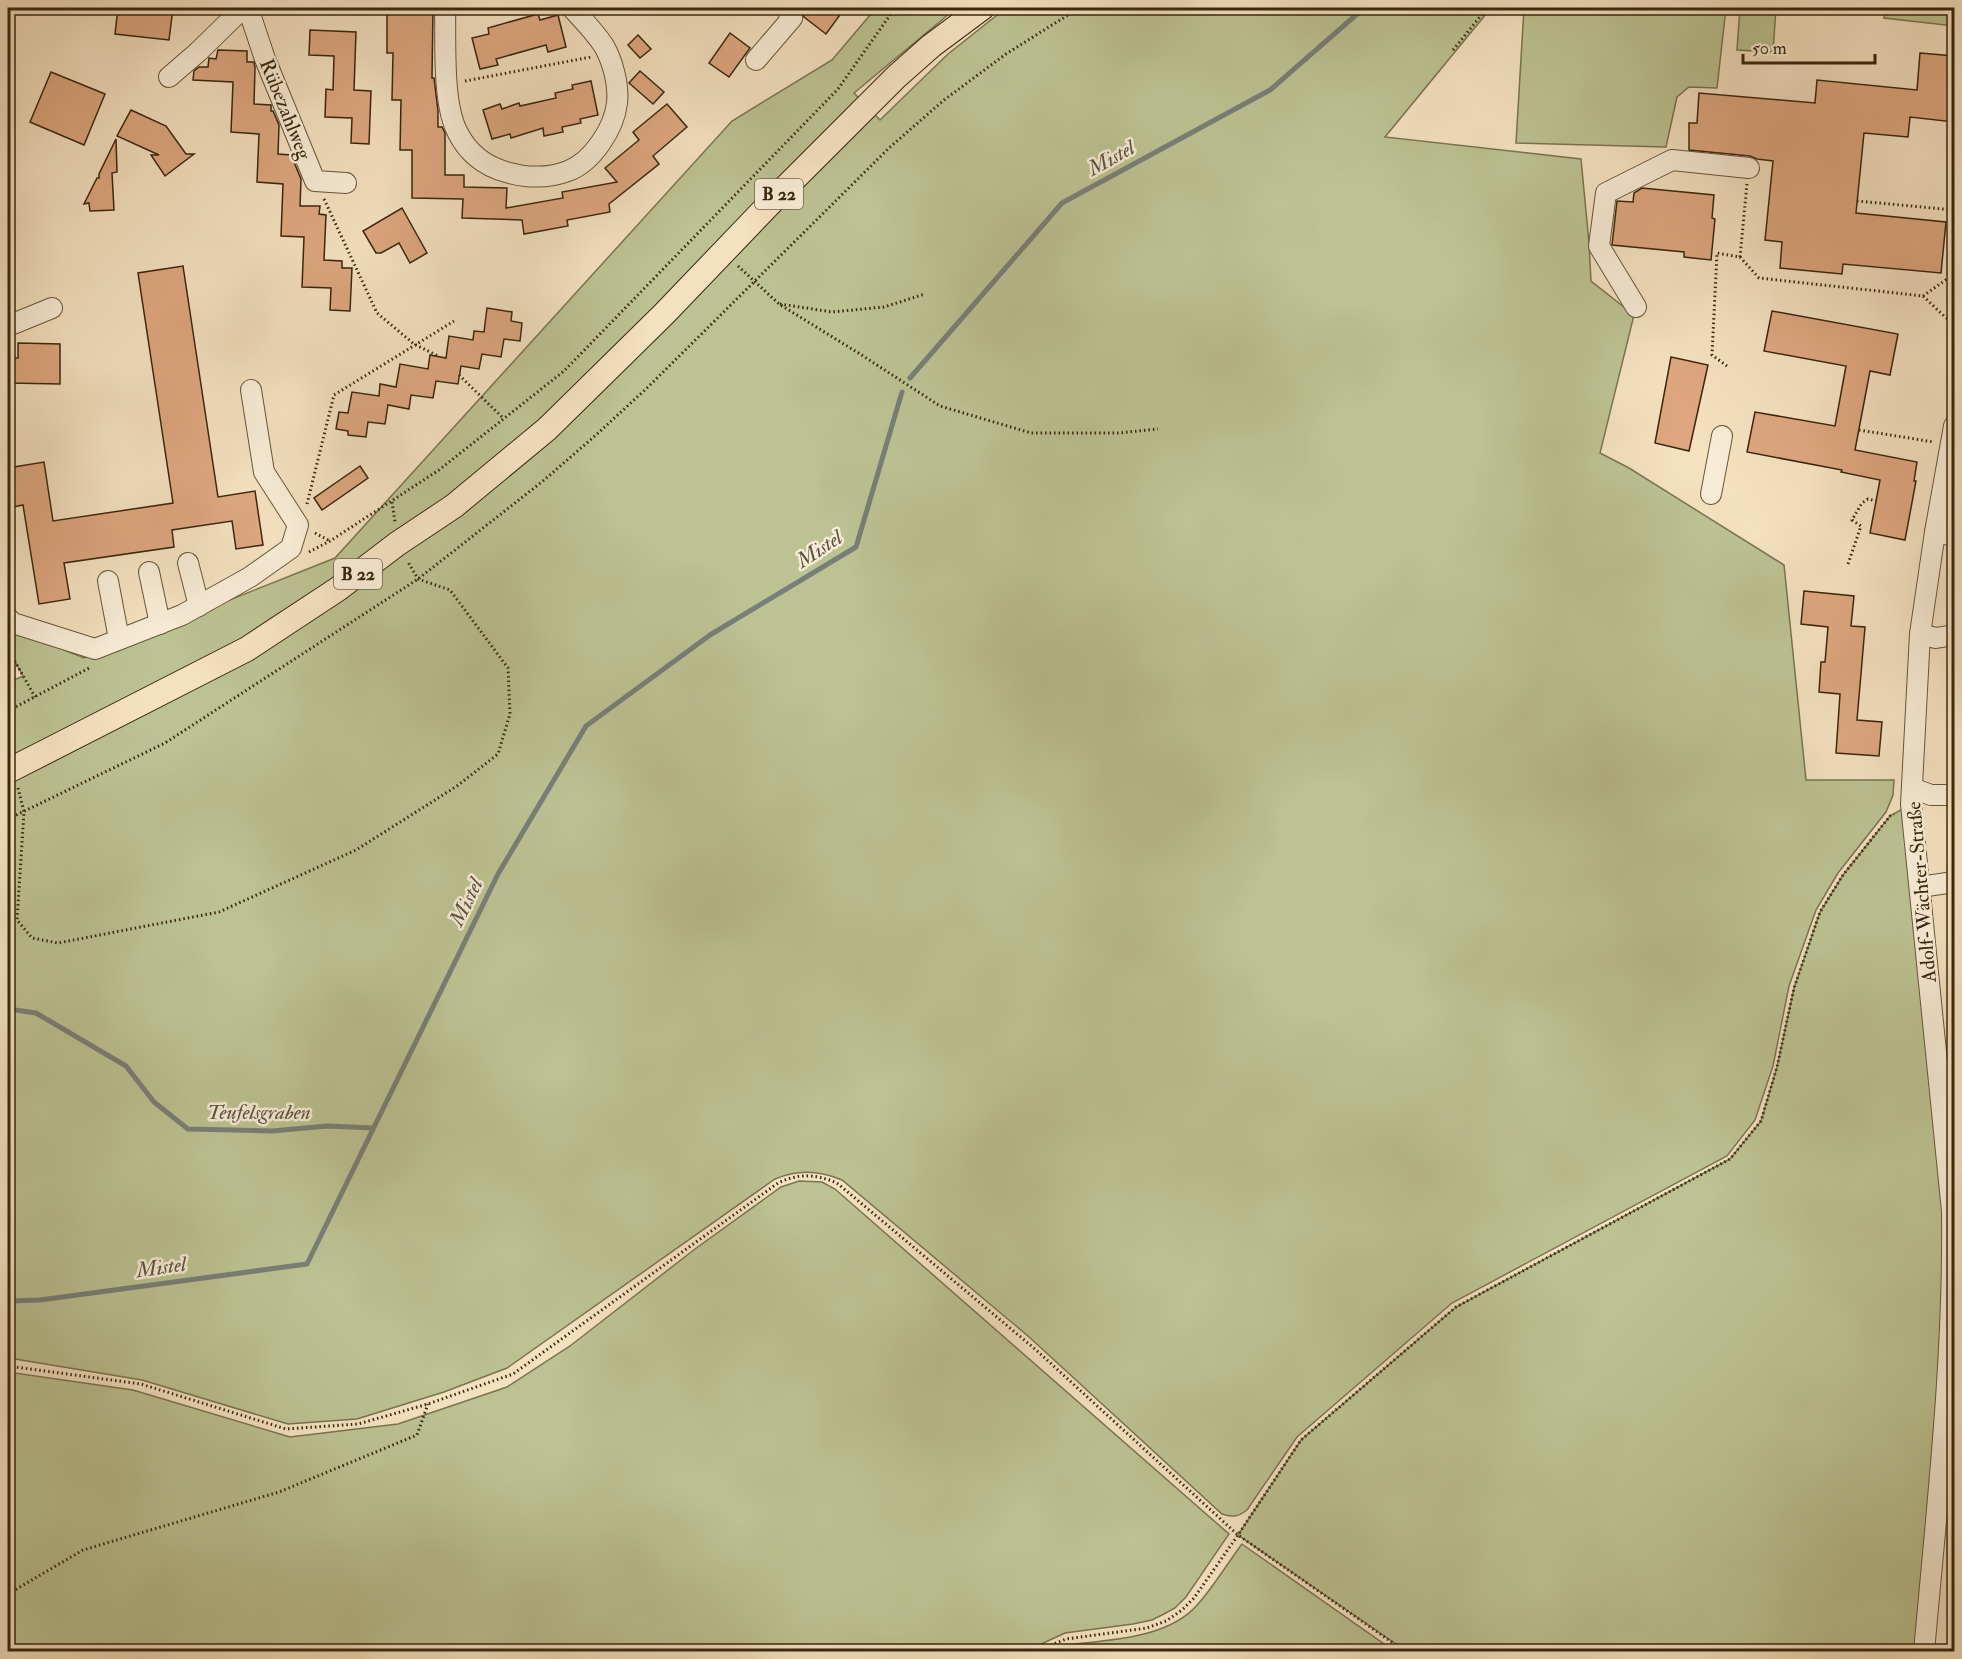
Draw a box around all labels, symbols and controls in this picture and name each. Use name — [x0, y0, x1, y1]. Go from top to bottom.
scale bar — [1743, 27, 1875, 65]
text: 50 m — [1752, 37, 1787, 60]
street label: Rübezahlweg — [254, 55, 317, 164]
water label: Mistel — [1081, 134, 1141, 183]
road number: B 22 — [755, 179, 803, 209]
water label: Mistel — [789, 523, 849, 575]
road number: B 22 — [334, 559, 382, 589]
street label: Adolf-Wächter-Straße — [1901, 800, 1942, 985]
water label: Mistel — [443, 872, 490, 932]
water label: Teufelsgraben — [207, 1099, 311, 1126]
water label: Mistel — [133, 1250, 190, 1285]

